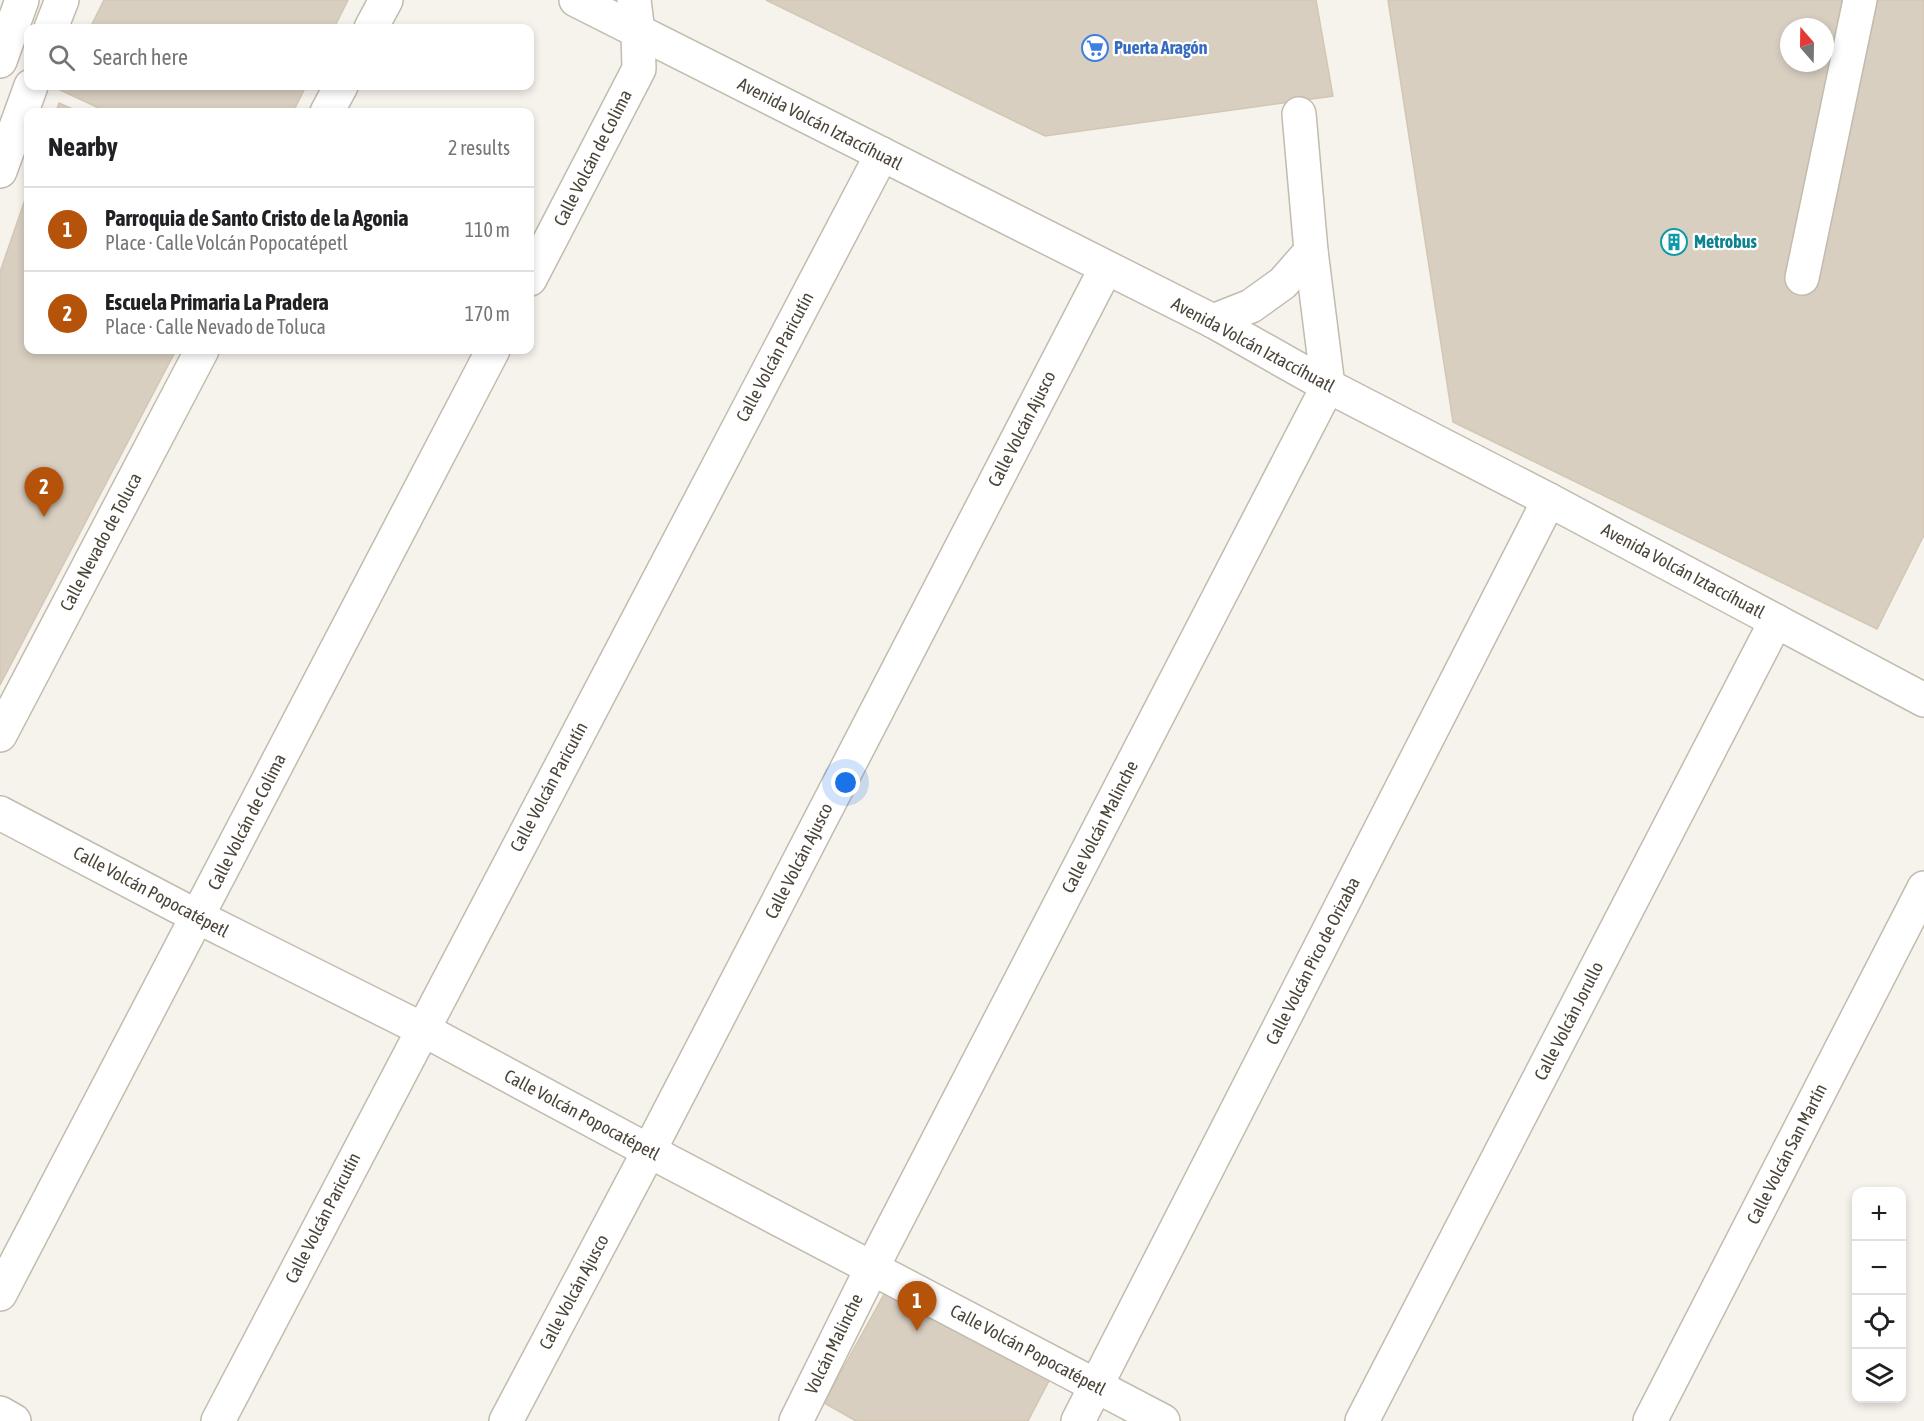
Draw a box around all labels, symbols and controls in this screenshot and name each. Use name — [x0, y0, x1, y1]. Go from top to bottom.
north arrow — [1780, 18, 1834, 72]
search box — [24, 24, 534, 90]
supermarket icon: Puerta Aragón — [1080, 33, 1110, 63]
place label: Puerta Aragón — [1114, 37, 1208, 58]
icon: search — [45, 41, 78, 74]
text: Search here — [93, 44, 188, 70]
street label: Avenida Volcán Iztaccíhuatl — [734, 73, 906, 174]
street label: Calle Volcán de Colima — [549, 86, 636, 229]
text: Nearby — [48, 132, 118, 162]
text: 2 results — [448, 136, 510, 159]
text: Parroquia de Santo Cristo de la Agonia — [105, 205, 409, 231]
text: 1 — [63, 218, 72, 241]
text: 110 m — [465, 218, 510, 241]
building icon: Metrobus — [1659, 227, 1689, 257]
text: Place · Calle Volcán Popocatépetl — [105, 231, 348, 254]
place label: Metrobus — [1694, 231, 1757, 252]
street label: Calle Volcán Paricutín — [732, 288, 818, 425]
text: Escuela Primaria La Pradera — [105, 289, 329, 315]
street label: Avenida Volcán Iztaccíhuatl — [1168, 293, 1339, 397]
text: 2 — [63, 302, 72, 325]
text: 170 m — [465, 302, 510, 325]
text: Place · Calle Nevado de Toluca — [105, 315, 326, 338]
street label: Calle Volcán Ajusco — [983, 367, 1060, 490]
pin: 2 — [24, 468, 63, 517]
street label: Calle Nevado de Toluca — [55, 469, 146, 614]
street label: Avenida Volcán Iztaccíhuatl — [1598, 519, 1769, 623]
street label: Calle Volcán Paricutín — [506, 718, 592, 855]
street label: Calle Volcán de Colima — [203, 750, 290, 893]
street label: Calle Volcán Malinche — [1057, 757, 1142, 896]
your location — [831, 768, 860, 797]
street label: Calle Volcán Ajusco — [760, 799, 837, 922]
street label: Calle Volcán Popocatépetl — [70, 842, 233, 942]
street label: Calle Volcán Pico de Orizaba — [1261, 874, 1364, 1048]
street label: Calle Volcán Jorullo — [1530, 958, 1607, 1083]
street label: Calle Volcán Popocatépetl — [501, 1065, 664, 1165]
street label: Calle Volcán San Martín — [1742, 1080, 1831, 1227]
street label: Calle Volcán Paricutín — [281, 1149, 365, 1287]
map controls — [1852, 1187, 1906, 1403]
button: + — [1852, 1187, 1906, 1241]
street label: Calle Volcán Ajusco — [534, 1231, 613, 1353]
button: − — [1852, 1241, 1906, 1295]
pin: 1 — [898, 1282, 936, 1331]
street label: Volcán Malinche — [800, 1290, 867, 1397]
button: locate — [1852, 1295, 1906, 1349]
street label: Calle Volcán Popocatépetl — [947, 1300, 1110, 1400]
button: layers — [1852, 1349, 1906, 1403]

